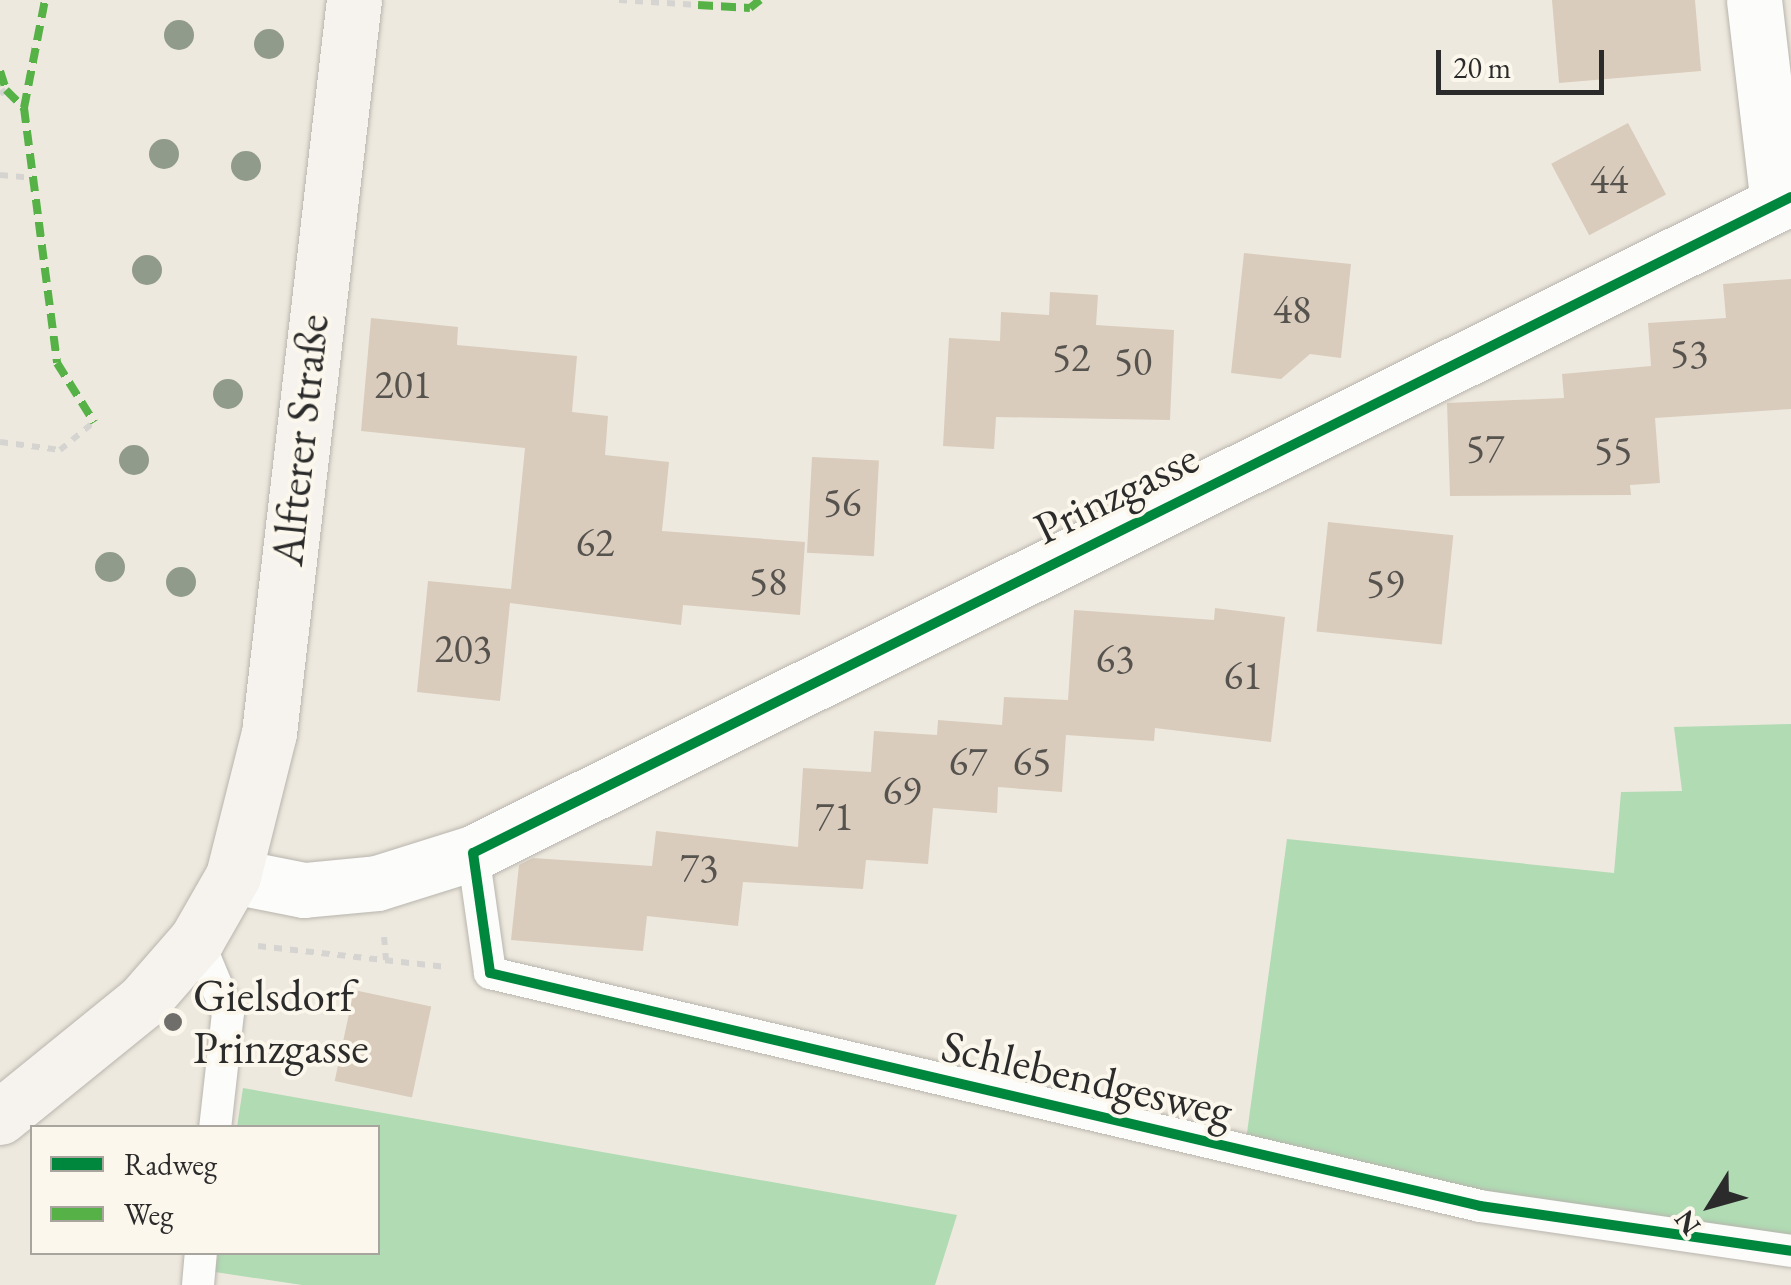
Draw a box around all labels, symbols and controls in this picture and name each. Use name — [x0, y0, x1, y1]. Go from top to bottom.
scale bar — [1441, 30, 1608, 92]
text: 20 m — [1453, 48, 1511, 87]
house number: 44 — [1590, 155, 1628, 203]
house number: 48 — [1273, 285, 1311, 333]
street label: Alfterer Straße — [260, 311, 340, 569]
house number: 53 — [1670, 329, 1708, 377]
house number: 52 — [1052, 333, 1090, 381]
house number: 50 — [1114, 337, 1152, 385]
house number: 201 — [374, 360, 432, 408]
house number: 57 — [1466, 424, 1504, 472]
house number: 55 — [1594, 426, 1632, 474]
street label: Prinzgasse — [1025, 430, 1207, 556]
house number: 56 — [823, 478, 861, 526]
house number: 62 — [576, 518, 614, 566]
house number: 58 — [749, 557, 787, 605]
house number: 59 — [1366, 559, 1404, 607]
house number: 203 — [434, 624, 492, 672]
house number: 63 — [1096, 634, 1134, 682]
house number: 61 — [1224, 651, 1262, 699]
house number: 67 — [949, 737, 987, 785]
house number: 65 — [1013, 737, 1051, 785]
house number: 69 — [883, 766, 921, 814]
house number: 71 — [815, 792, 853, 840]
house number: 73 — [680, 843, 718, 891]
place label: Gielsdorf Prinzgasse — [193, 969, 369, 1075]
marker: Gielsdorf Prinzgasse — [162, 1011, 184, 1033]
street label: Schlebendgesweg — [936, 1018, 1238, 1138]
legend — [30, 1125, 380, 1255]
text: Radweg — [124, 1145, 217, 1184]
north arrow — [1661, 1155, 1761, 1255]
text: Weg — [124, 1195, 173, 1234]
text: N — [1666, 1203, 1708, 1243]

